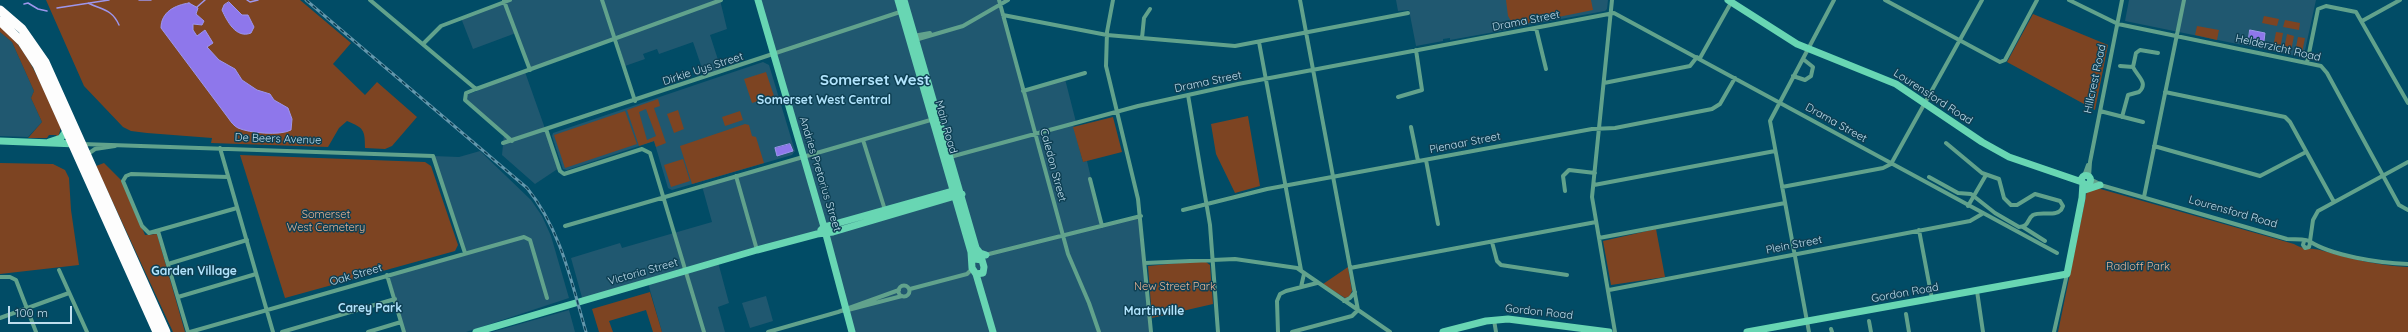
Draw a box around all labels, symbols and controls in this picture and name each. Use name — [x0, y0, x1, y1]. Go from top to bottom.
street label: Drama Street — [1491, 8, 1561, 34]
street label: Helderzicht Road — [2234, 32, 2322, 64]
street label: Hillcrest Road — [2081, 43, 2109, 115]
street label: Dirkie Uys Street — [661, 50, 745, 88]
street label: Lourensford Road — [1891, 67, 1975, 127]
street label: Drama Street — [1173, 68, 1243, 96]
district label: Somerset West — [820, 71, 930, 89]
district label: Somerset West Central — [757, 93, 891, 107]
street label: Main Road — [932, 99, 960, 155]
street label: Drama Street — [1803, 101, 1869, 145]
street label: Andries Pretorius Street — [796, 115, 844, 233]
street label: Caledon Street — [1037, 127, 1069, 203]
street label: Pienaar Street — [1428, 130, 1502, 156]
street label: De Beers Avenue — [234, 131, 322, 147]
street label: Lourensford Road — [2187, 193, 2279, 231]
park label: Somerset West Cemetery — [287, 208, 365, 234]
street label: Plein Street — [1765, 233, 1823, 257]
street label: Victoria Street — [607, 256, 679, 288]
park label: Radloff Park — [2106, 260, 2170, 274]
street label: Oak Street — [328, 261, 384, 289]
district label: Garden Village — [151, 264, 237, 278]
park label: New Street Park — [1134, 280, 1216, 294]
street label: Gordon Road — [1870, 281, 1940, 305]
scale bar — [10, 298, 74, 324]
district label: Carey Park — [338, 301, 402, 315]
street label: Gordon Road — [1504, 302, 1574, 322]
district label: Martinville — [1124, 304, 1184, 318]
text: 100 m — [15, 305, 48, 320]

